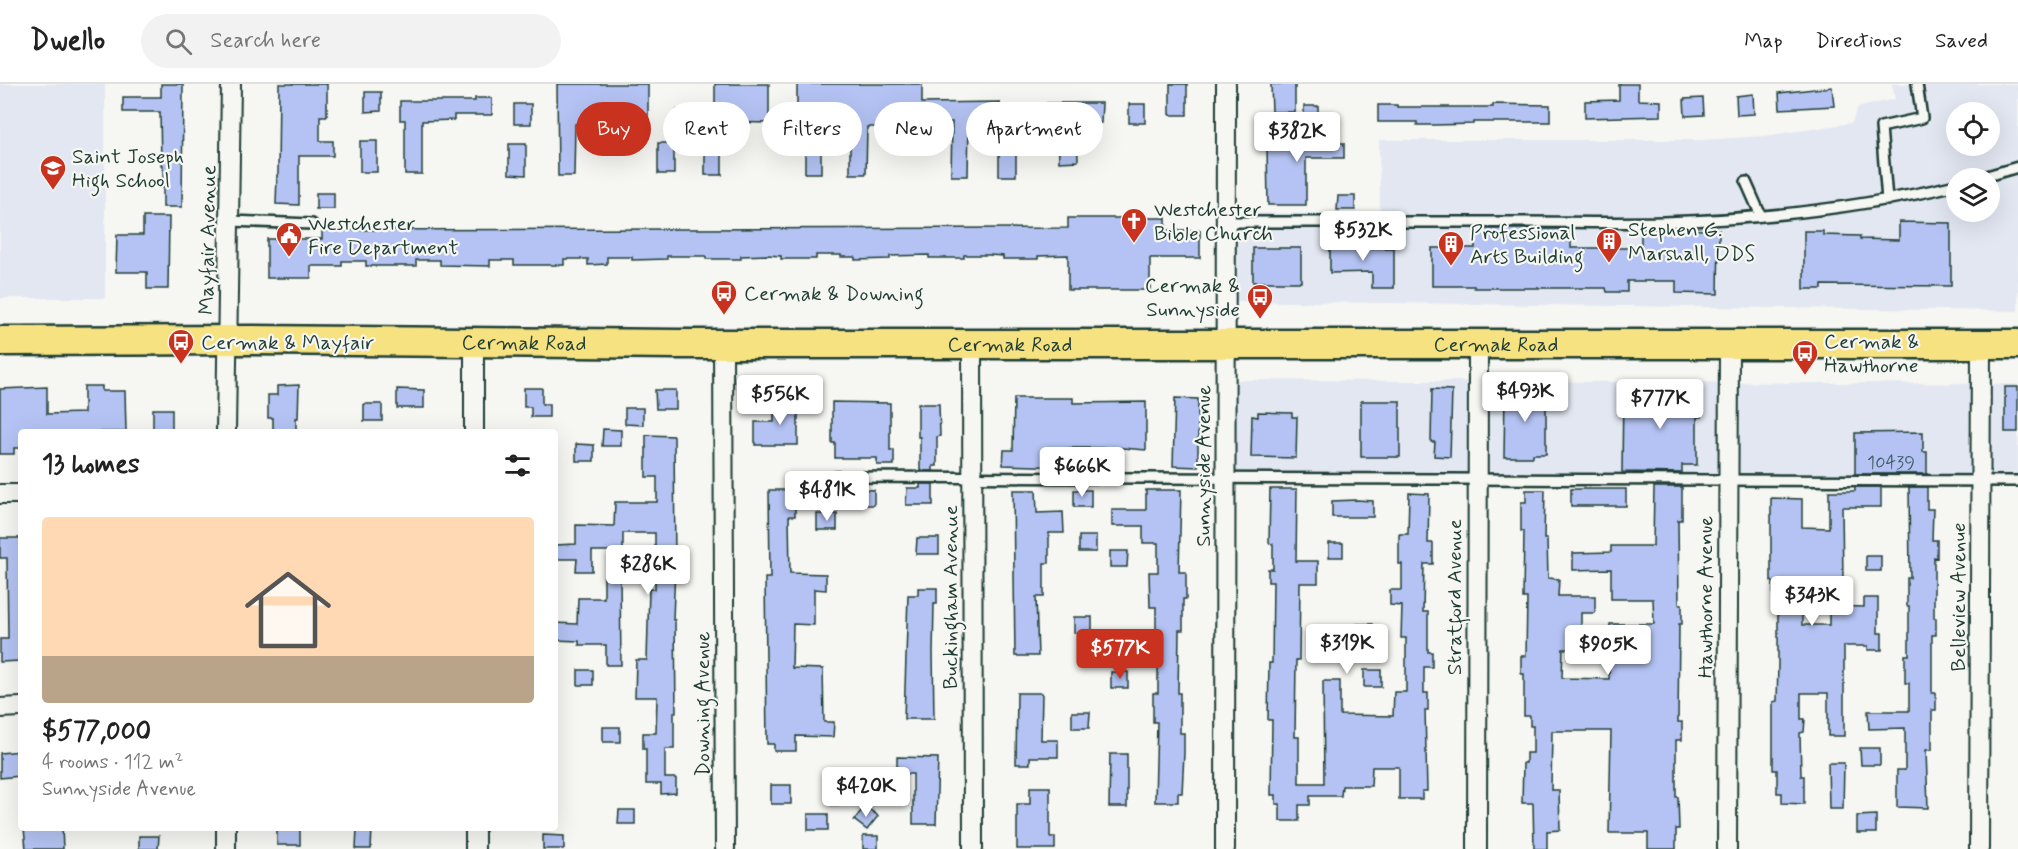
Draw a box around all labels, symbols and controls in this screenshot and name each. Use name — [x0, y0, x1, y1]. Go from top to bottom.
search box — [141, 14, 561, 68]
text: Dwello — [30, 23, 105, 60]
icon: search — [162, 25, 195, 58]
text: Search here — [210, 27, 321, 55]
text: Map — [1744, 27, 1783, 55]
text: Directions — [1816, 27, 1902, 55]
text: Saved — [1935, 27, 1988, 55]
chip: Buy — [576, 102, 651, 156]
chip: Rent — [663, 102, 750, 156]
chip: Filters — [762, 102, 862, 156]
chip: New — [874, 102, 954, 156]
chip: Apartment — [966, 102, 1103, 156]
map controls — [1946, 102, 2000, 222]
button: locate — [1946, 102, 2000, 156]
pin: $382K — [1255, 112, 1339, 163]
text: $382K — [1268, 118, 1326, 145]
place label: Saint Joseph High School — [72, 143, 184, 197]
school or university icon: Saint Joseph High School — [38, 153, 68, 191]
street label: Mayfair Avenue — [193, 165, 223, 315]
button: layers — [1946, 168, 2000, 222]
place label: Westchester Bible Church — [1154, 196, 1273, 248]
church icon: Westchester Bible Church — [1119, 206, 1149, 244]
place label: Westchester Fire Department — [308, 210, 458, 262]
pin: $532K — [1321, 211, 1405, 262]
place label: Stephen G. Marshall, DDS — [1628, 216, 1756, 268]
text: $532K — [1334, 217, 1392, 244]
place label: Professional Arts Building — [1470, 219, 1584, 273]
public building icon: Westchester Fire Department — [274, 220, 304, 258]
building icon: Stephen G. Marshall, DDS — [1594, 226, 1624, 264]
building icon: Professional Arts Building — [1436, 229, 1466, 267]
place label: Cermak & Sunnyside — [1145, 272, 1240, 324]
bus stop icon: Cermak & Downing — [709, 278, 739, 316]
place label: Cermak & Downing — [744, 280, 924, 310]
bus stop icon: Cermak & Sunnyside — [1245, 282, 1275, 320]
bus stop icon: Cermak & Mayfair — [166, 327, 196, 365]
place label: Cermak & Hawthorne — [1824, 328, 1919, 380]
place label: Cermak & Mayfair — [201, 329, 375, 357]
street label: Cermak Road — [461, 329, 587, 358]
street label: Cermak Road — [947, 331, 1072, 359]
street label: Cermak Road — [1433, 331, 1558, 359]
bus stop icon: Cermak & Hawthorne — [1790, 338, 1820, 376]
pin: $493K — [1483, 372, 1567, 423]
pin: $556K — [738, 375, 822, 426]
text: $493K — [1496, 378, 1554, 405]
pin: $777K — [1618, 379, 1702, 430]
text: $556K — [751, 381, 809, 408]
street label: Sunnyside Avenue — [1190, 385, 1218, 547]
text: $777K — [1630, 385, 1690, 412]
pin: $666K — [1040, 447, 1124, 498]
text: 13 homes — [42, 448, 140, 482]
icon: filters — [501, 449, 534, 482]
house number: 10439 — [1867, 451, 1915, 475]
text: $666K — [1054, 453, 1110, 480]
pin: $481K — [785, 471, 869, 522]
text: $481K — [799, 477, 855, 504]
street label: Buckingham Avenue — [937, 505, 967, 689]
street label: Hawthorne Avenue — [1692, 516, 1720, 678]
street label: Stratford Avenue — [1441, 519, 1471, 675]
street label: Belleview Avenue — [1945, 523, 1973, 671]
pin: $286K — [606, 545, 690, 596]
text: $286K — [620, 551, 676, 578]
icon: home — [234, 556, 342, 664]
pin: $343K — [1770, 576, 1854, 627]
text: $343K — [1784, 582, 1840, 609]
pin: $319K — [1305, 624, 1389, 675]
pin: $905K — [1566, 625, 1650, 676]
pin: $577K — [1078, 629, 1162, 680]
text: $319K — [1320, 630, 1374, 657]
street label: Downing Avenue — [689, 631, 719, 777]
text: $905K — [1579, 631, 1637, 658]
text: $577K — [1090, 635, 1150, 662]
text: $577,000 — [42, 715, 151, 749]
text: 4 rooms · 112 m² — [42, 749, 183, 776]
pin: $420K — [824, 767, 908, 818]
text: $420K — [836, 773, 896, 800]
text: Sunnyside Avenue — [42, 776, 196, 803]

